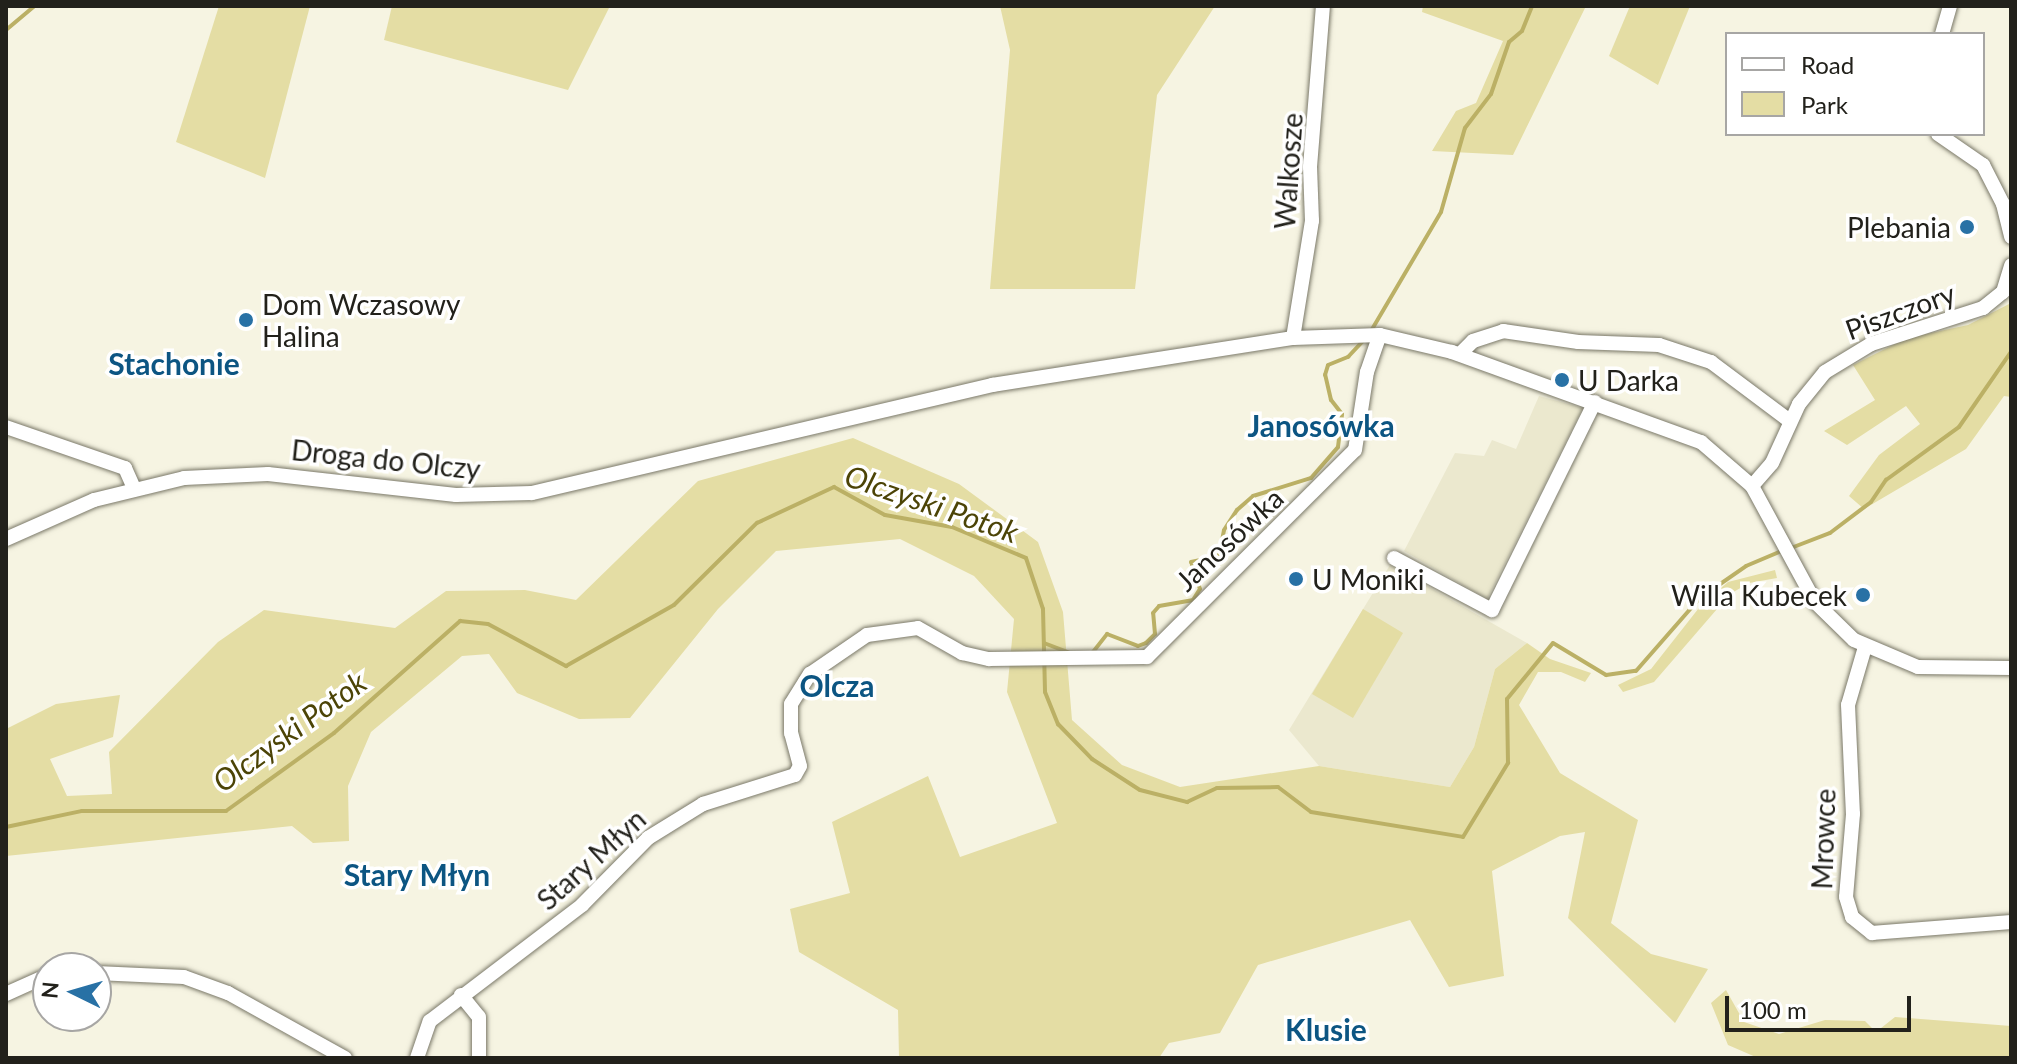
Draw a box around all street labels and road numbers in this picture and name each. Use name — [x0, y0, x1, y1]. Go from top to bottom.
street label: Walkosze — [1267, 112, 1309, 230]
street label: Piszczory — [1841, 276, 1959, 346]
street label: Droga do Olczy — [290, 432, 482, 486]
street label: Janosówka — [1168, 481, 1290, 597]
street label: Mrowce — [1804, 788, 1842, 890]
street label: Stary Młyn — [530, 801, 652, 917]

